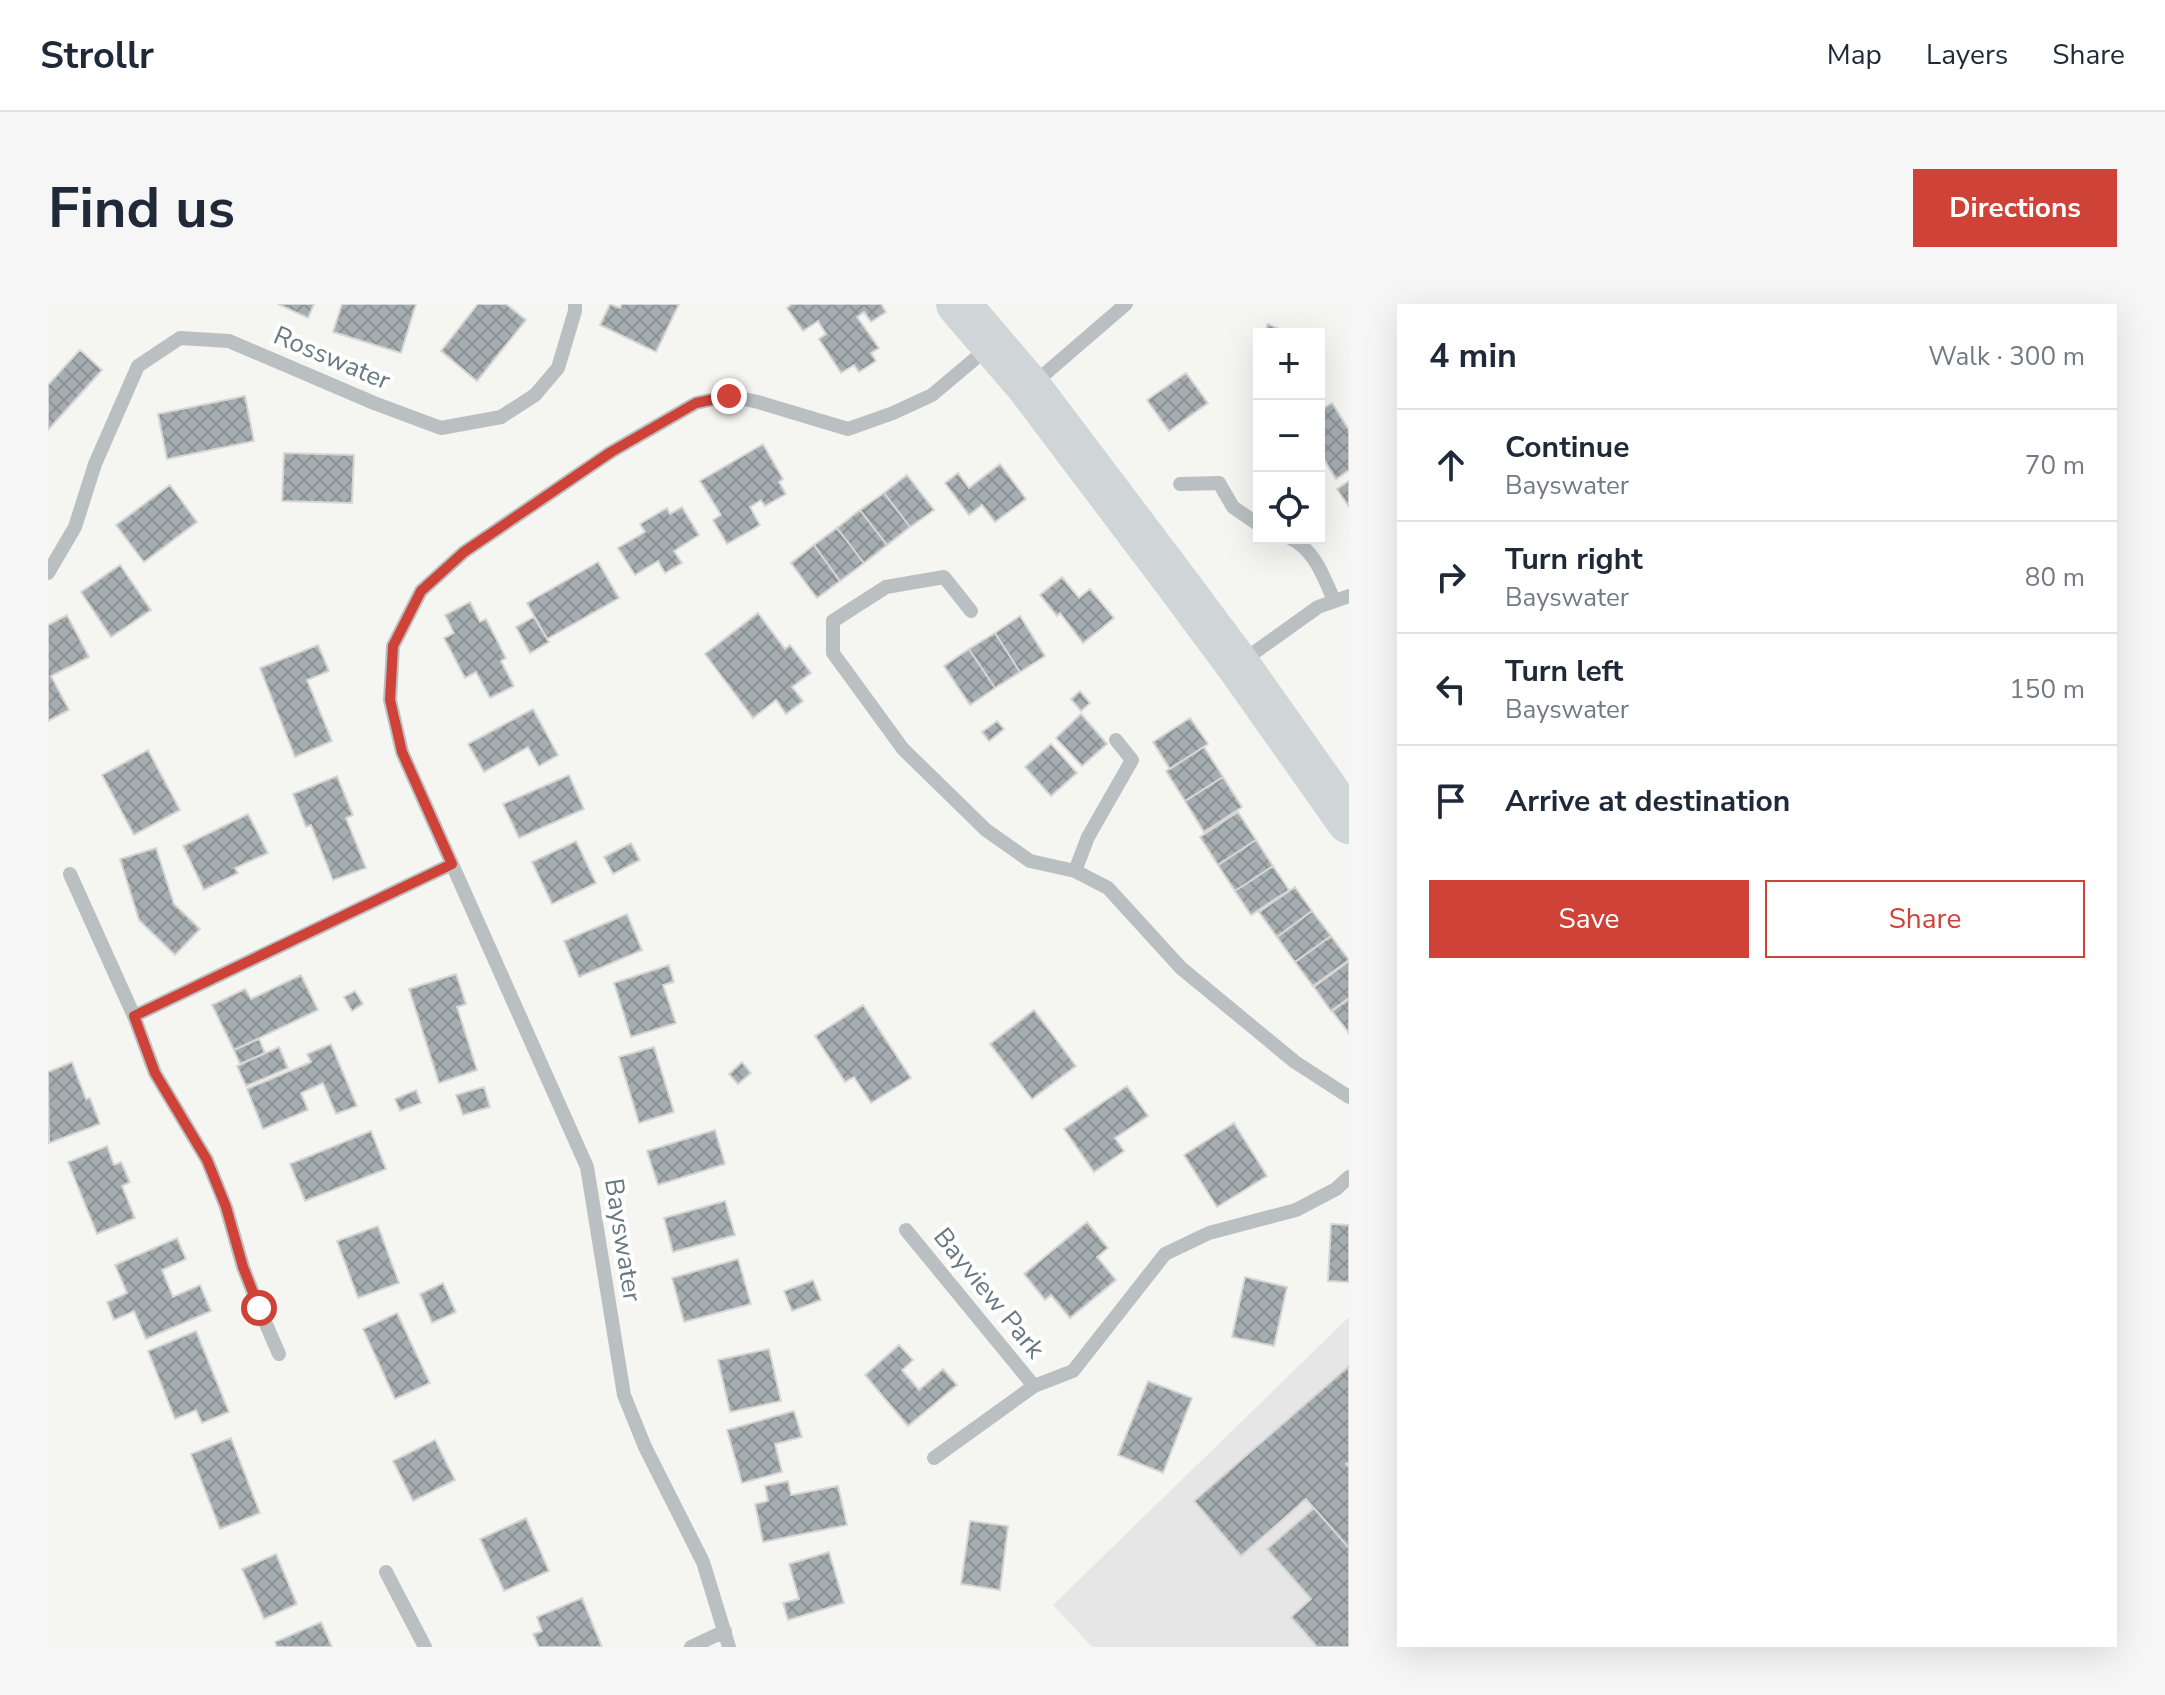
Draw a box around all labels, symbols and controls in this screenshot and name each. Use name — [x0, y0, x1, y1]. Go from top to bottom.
text: Strollr — [40, 30, 154, 81]
text: Map — [1827, 36, 1882, 74]
text: Layers — [1926, 36, 2008, 74]
text: Share — [2052, 36, 2125, 74]
button: Directions — [1913, 169, 2117, 247]
text: Find us — [48, 170, 235, 247]
street label: Rosswater — [268, 318, 396, 399]
map controls — [1253, 328, 1325, 544]
button: + — [1253, 328, 1325, 400]
text: 4 min — [1429, 333, 1517, 379]
text: Walk · 300 m — [1928, 339, 2085, 374]
route end — [711, 378, 747, 414]
button: − — [1253, 400, 1325, 472]
text: Continue — [1505, 427, 1630, 468]
icon: ahead — [1429, 443, 1473, 487]
text: 70 m — [2025, 448, 2085, 483]
text: Bayswater — [1505, 468, 1629, 503]
button: locate — [1253, 472, 1325, 544]
text: Turn right — [1505, 539, 1643, 580]
icon: right — [1429, 555, 1473, 599]
text: 80 m — [2025, 560, 2085, 595]
text: Bayswater — [1505, 580, 1629, 615]
text: Turn left — [1505, 651, 1623, 692]
icon: left — [1429, 667, 1473, 711]
text: 150 m — [2009, 672, 2085, 707]
text: Bayswater — [1505, 692, 1629, 727]
icon: arrive — [1429, 779, 1473, 823]
text: Arrive at destination — [1505, 781, 1790, 822]
button: Save — [1429, 880, 1749, 958]
button: Share — [1765, 880, 2085, 958]
street label: Bayswater — [596, 1176, 650, 1305]
street label: Bayview Park — [925, 1220, 1053, 1366]
route start — [241, 1290, 277, 1326]

